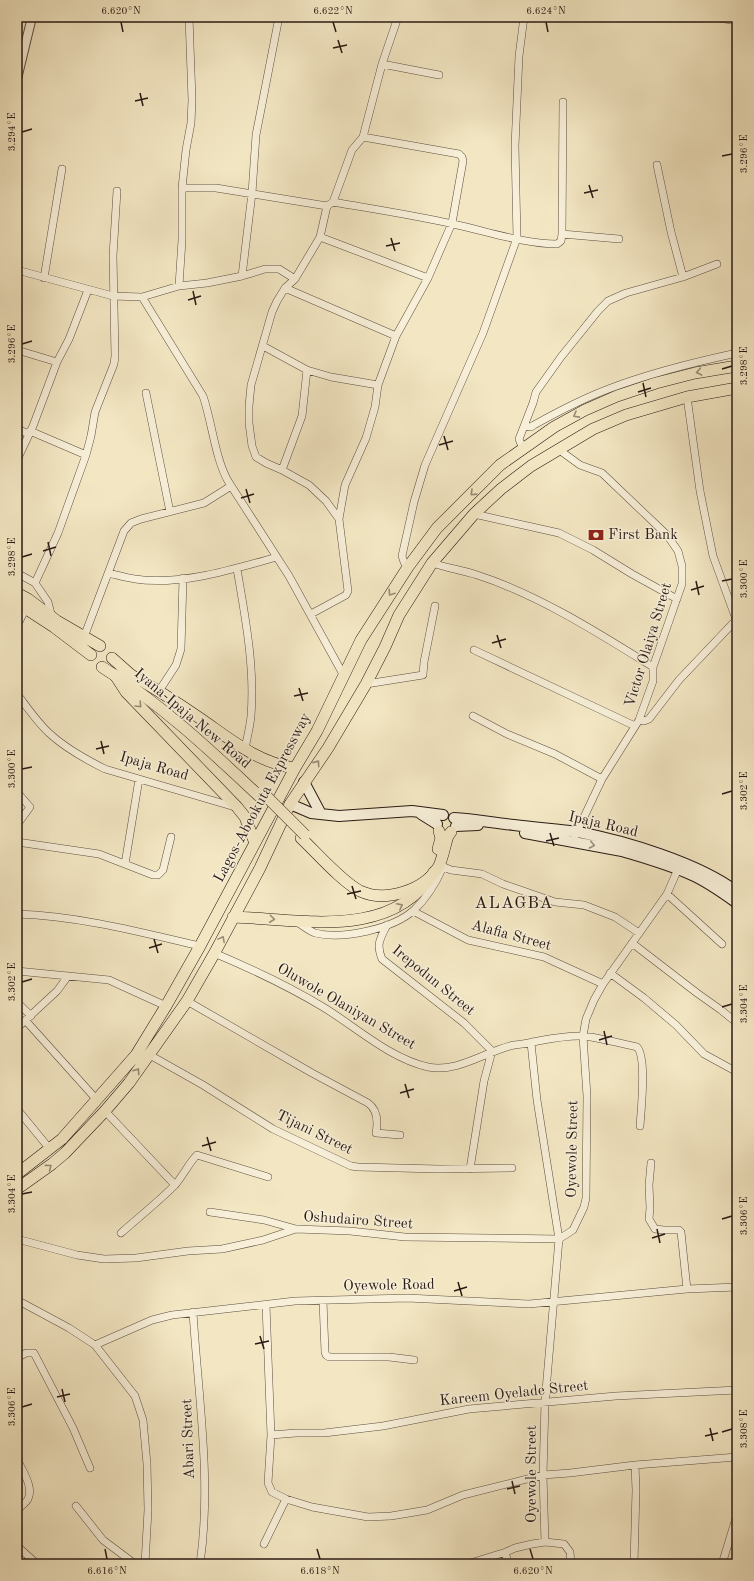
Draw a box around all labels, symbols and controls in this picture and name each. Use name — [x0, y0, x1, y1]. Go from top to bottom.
text: 6.620°N — [101, 6, 141, 16]
text: 6.622°N — [313, 6, 353, 16]
text: 6.624°N — [526, 6, 566, 16]
text: 3.294°E — [7, 113, 17, 151]
text: 3.296°E — [739, 135, 749, 173]
text: 3.296°E — [7, 325, 17, 363]
text: 3.298°E — [739, 347, 749, 385]
one-way arrow — [695, 368, 702, 376]
one-way arrow — [573, 410, 580, 418]
one-way arrow — [470, 488, 478, 495]
bank icon: First Bank — [587, 526, 605, 544]
place label: First Bank — [608, 528, 678, 543]
text: 3.298°E — [7, 538, 17, 576]
text: 3.300°E — [739, 560, 749, 598]
street label: Victor Olaiya Street — [623, 581, 675, 709]
one-way arrow — [388, 589, 396, 596]
street label: Iyana-Ipaja New Road — [131, 666, 253, 772]
one-way arrow — [134, 700, 142, 708]
street label: Lagos-Abeokuta Expressway — [212, 711, 314, 885]
text: 3.300°E — [7, 750, 17, 788]
street label: Ipaja Road — [118, 750, 190, 784]
one-way arrow — [312, 761, 319, 768]
text: 3.302°E — [739, 772, 749, 810]
street label: Ipaja Road — [567, 810, 639, 840]
one-way arrow — [589, 841, 595, 849]
district label: ALAGBA — [475, 895, 553, 912]
one-way arrow — [396, 903, 403, 911]
one-way arrow — [269, 914, 275, 923]
street label: Alafia Street — [469, 918, 553, 954]
one-way arrow — [217, 936, 225, 943]
street label: Irepodun Street — [389, 943, 477, 1019]
street label: Oluwole Olaniyan Street — [274, 961, 418, 1053]
text: 3.302°E — [7, 963, 17, 1001]
text: 3.304°E — [739, 985, 749, 1023]
one-way arrow — [132, 1069, 139, 1076]
street label: Oyewole Street — [565, 1100, 581, 1198]
street label: Tijani Street — [273, 1108, 355, 1158]
one-way arrow — [44, 1164, 51, 1171]
text: 3.304°E — [7, 1175, 17, 1213]
text: 3.306°E — [739, 1197, 749, 1235]
street label: Oshudairo Street — [303, 1210, 413, 1232]
street label: Oyewole Road — [343, 1278, 435, 1294]
street label: Kareem Oyelade Street — [439, 1379, 589, 1409]
text: 3.306°E — [7, 1388, 17, 1426]
street label: Abari Street — [180, 1398, 198, 1480]
text: 3.308°E — [739, 1410, 749, 1448]
street label: Oyewole Street — [525, 1425, 540, 1523]
text: 6.616°N — [87, 1566, 127, 1576]
text: 6.618°N — [300, 1566, 340, 1576]
text: 6.620°N — [513, 1566, 553, 1576]

